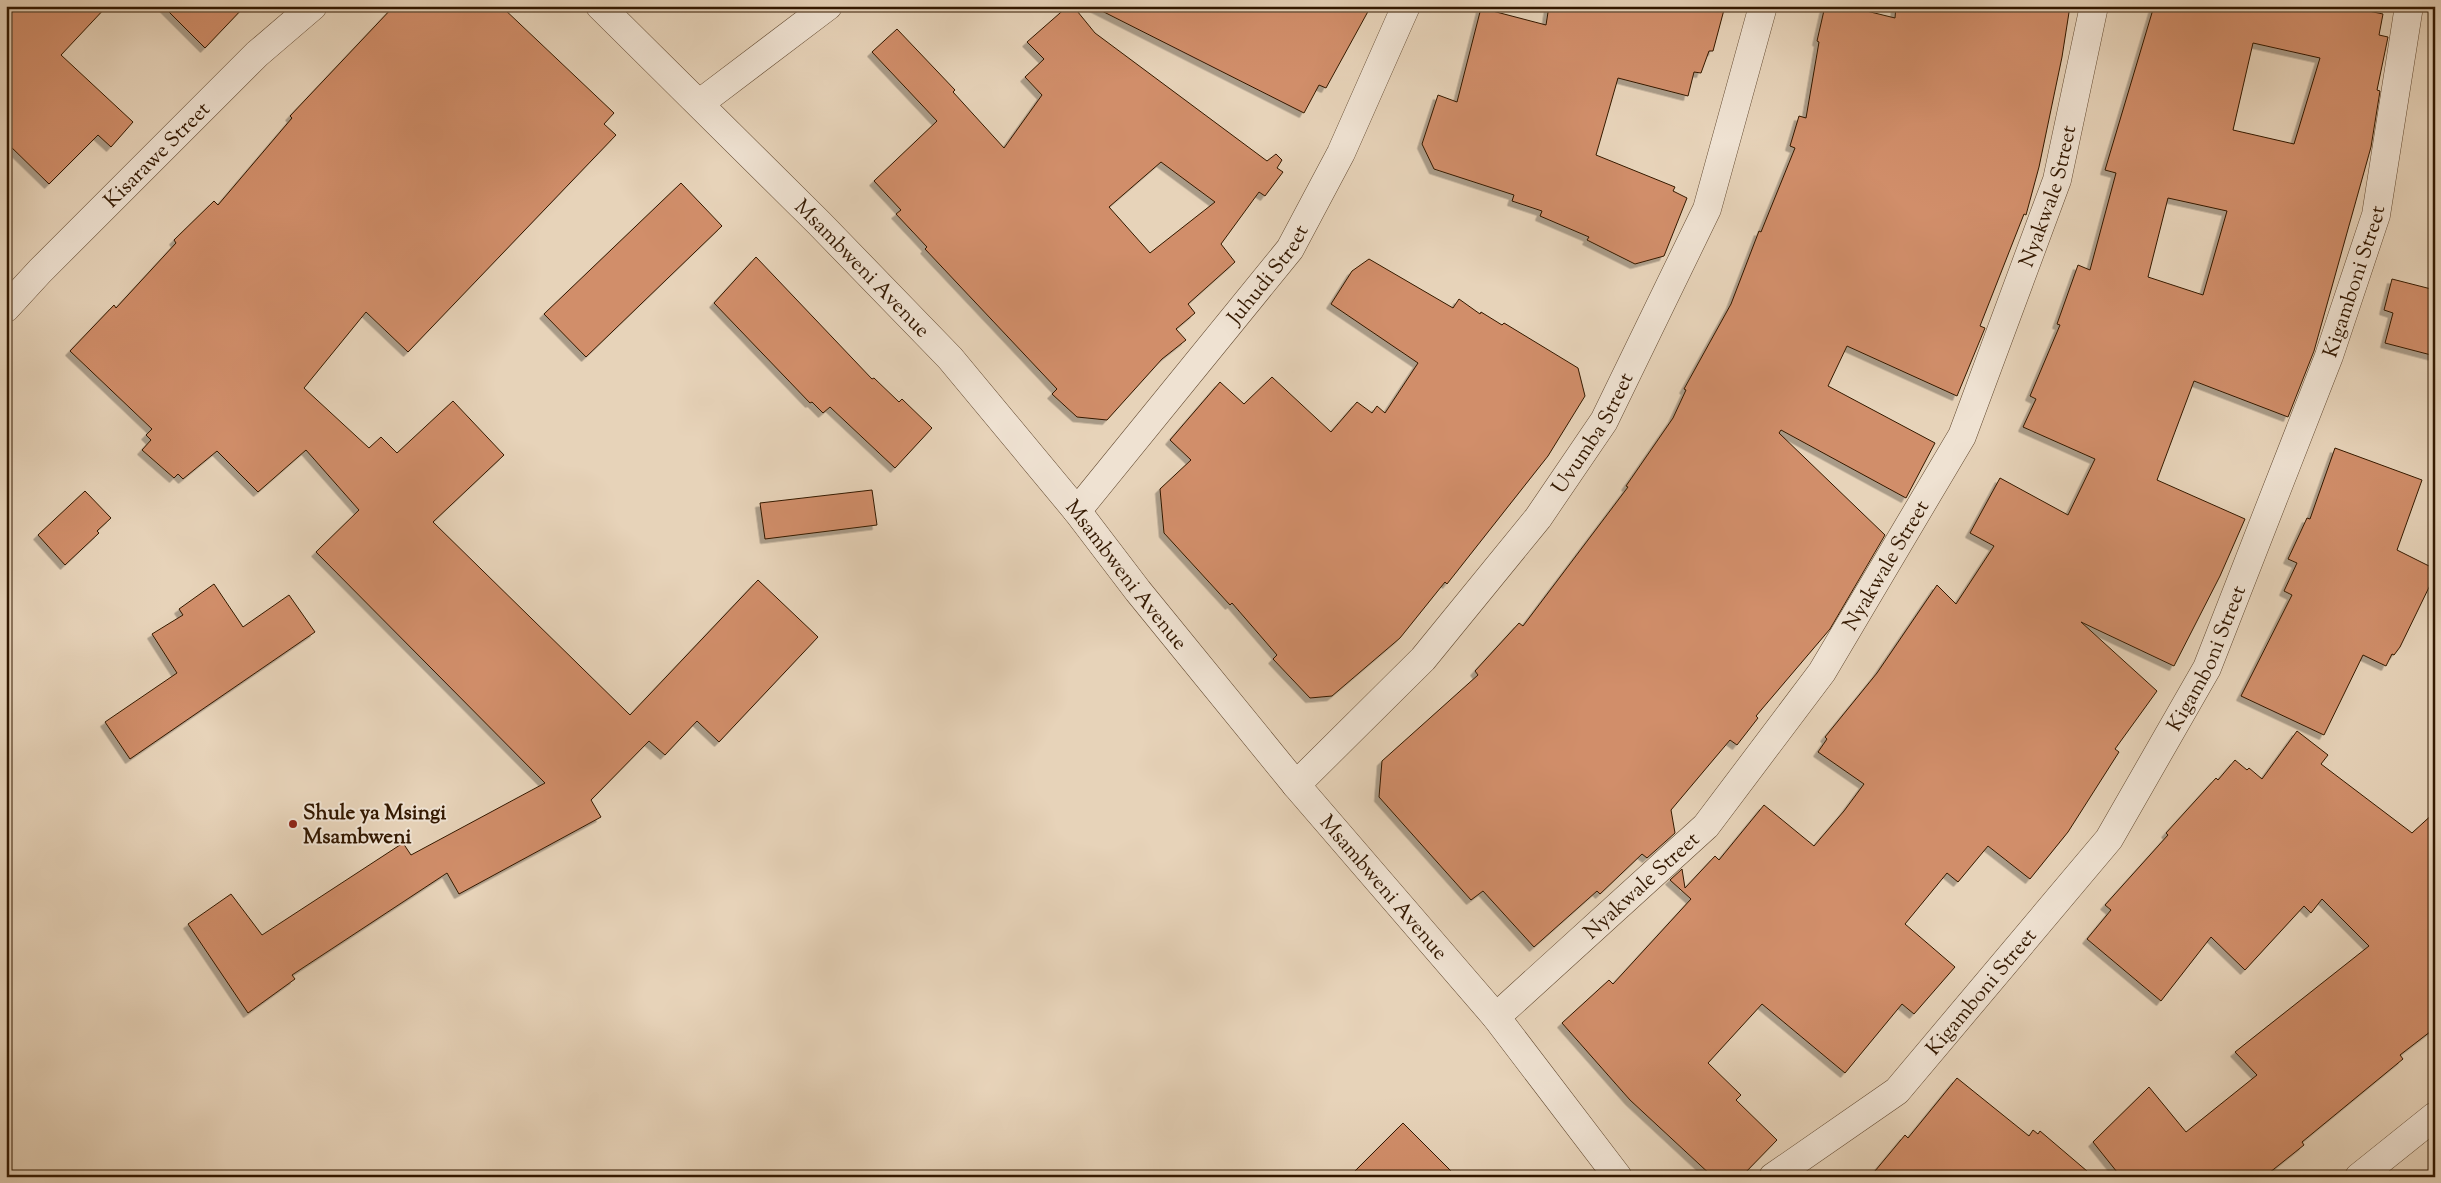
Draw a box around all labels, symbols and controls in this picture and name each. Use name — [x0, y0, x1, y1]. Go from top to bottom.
street label: Kisarawe Street — [98, 96, 218, 216]
street label: Nyakwale Street — [2013, 123, 2085, 272]
street label: Msambweni Avenue — [786, 193, 936, 346]
street label: Kigamboni Street — [2317, 204, 2394, 362]
street label: Juhudi Street — [1221, 220, 1317, 333]
street label: Uvumba Street — [1546, 368, 1642, 501]
street label: Msambweni Avenue — [1057, 494, 1193, 657]
street label: Nyakwale Street — [1837, 495, 1938, 637]
street label: Kigamboni Street — [2161, 581, 2255, 738]
place label: Shule ya Msingi Msambweni — [303, 799, 446, 853]
street label: Msambweni Avenue — [1311, 809, 1454, 968]
marker: Shule ya Msingi Msambweni — [287, 818, 299, 830]
street label: Nyakwale Street — [1578, 826, 1707, 947]
street label: Kigamboni Street — [1920, 922, 2045, 1063]

